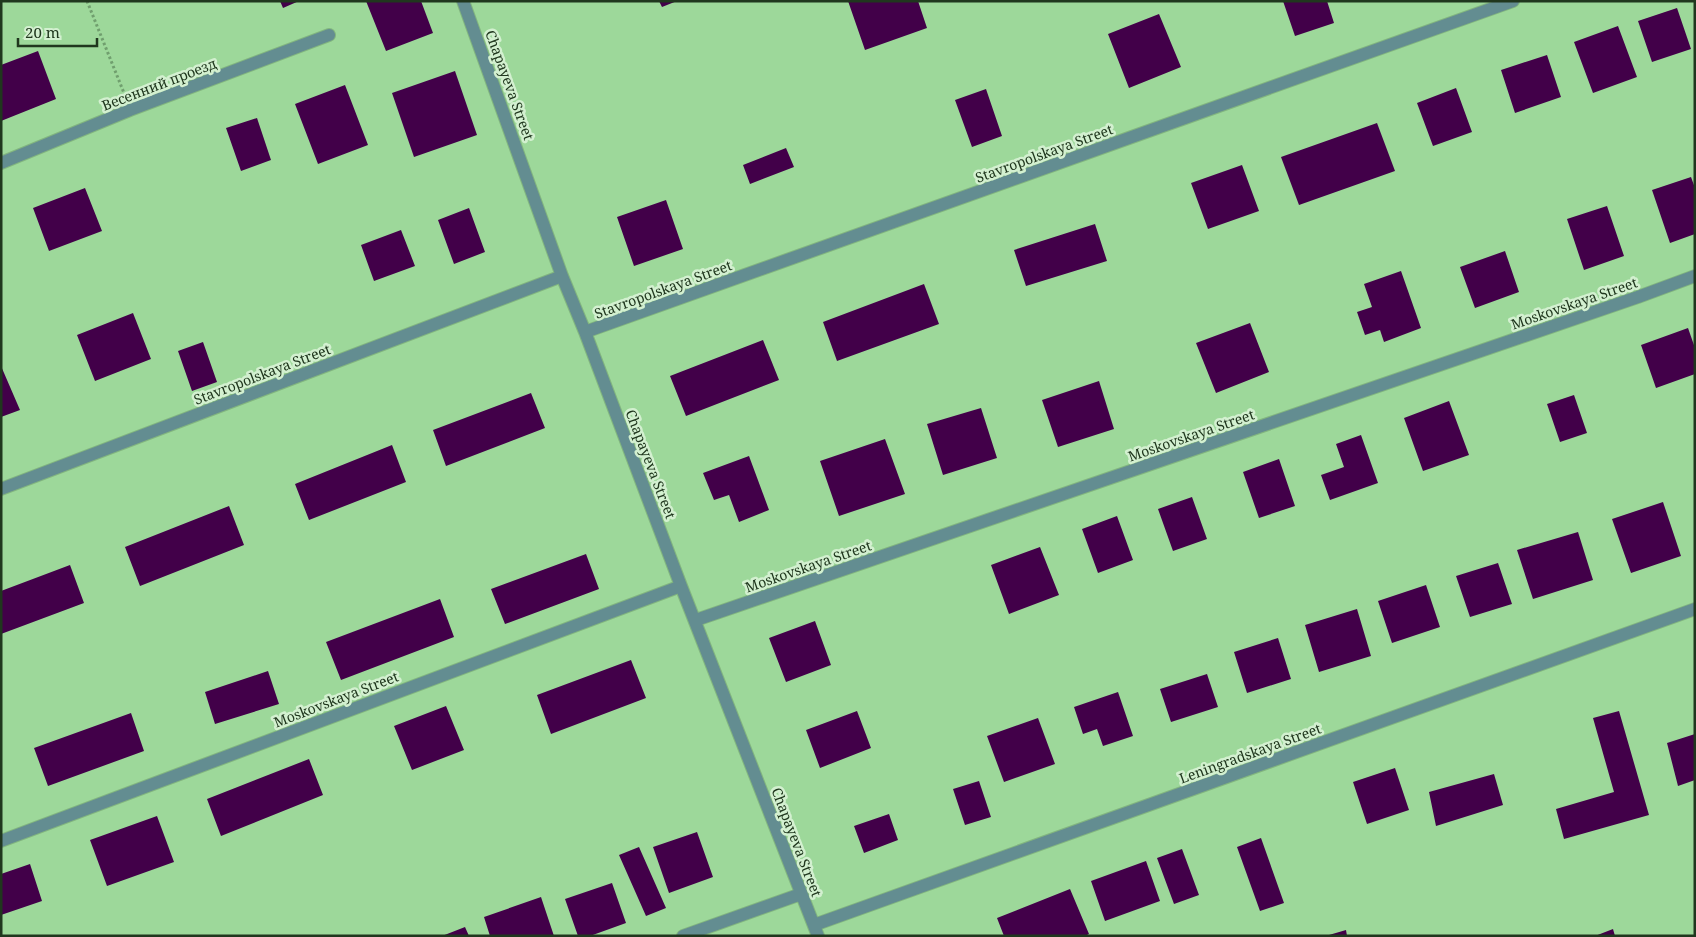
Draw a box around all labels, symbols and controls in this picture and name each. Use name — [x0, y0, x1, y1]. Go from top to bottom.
scale bar — [18, 15, 96, 47]
text: 20 m — [25, 22, 60, 42]
street label: Chapayeva Street — [481, 27, 539, 143]
street label: Весенний проезд — [99, 53, 219, 115]
street label: Stavropolskaya Street — [973, 119, 1115, 187]
street label: Stavropolskaya Street — [592, 255, 734, 323]
street label: Moskovskaya Street — [1508, 272, 1640, 334]
street label: Stavropolskaya Street — [191, 339, 333, 409]
street label: Moskovskaya Street — [1125, 404, 1257, 466]
street label: Chapayeva Street — [621, 407, 681, 521]
street label: Moskovskaya Street — [742, 535, 874, 597]
street label: Moskovskaya Street — [271, 666, 401, 732]
street label: Leningradskaya Street — [1176, 718, 1324, 788]
street label: Chapayeva Street — [767, 785, 827, 899]

